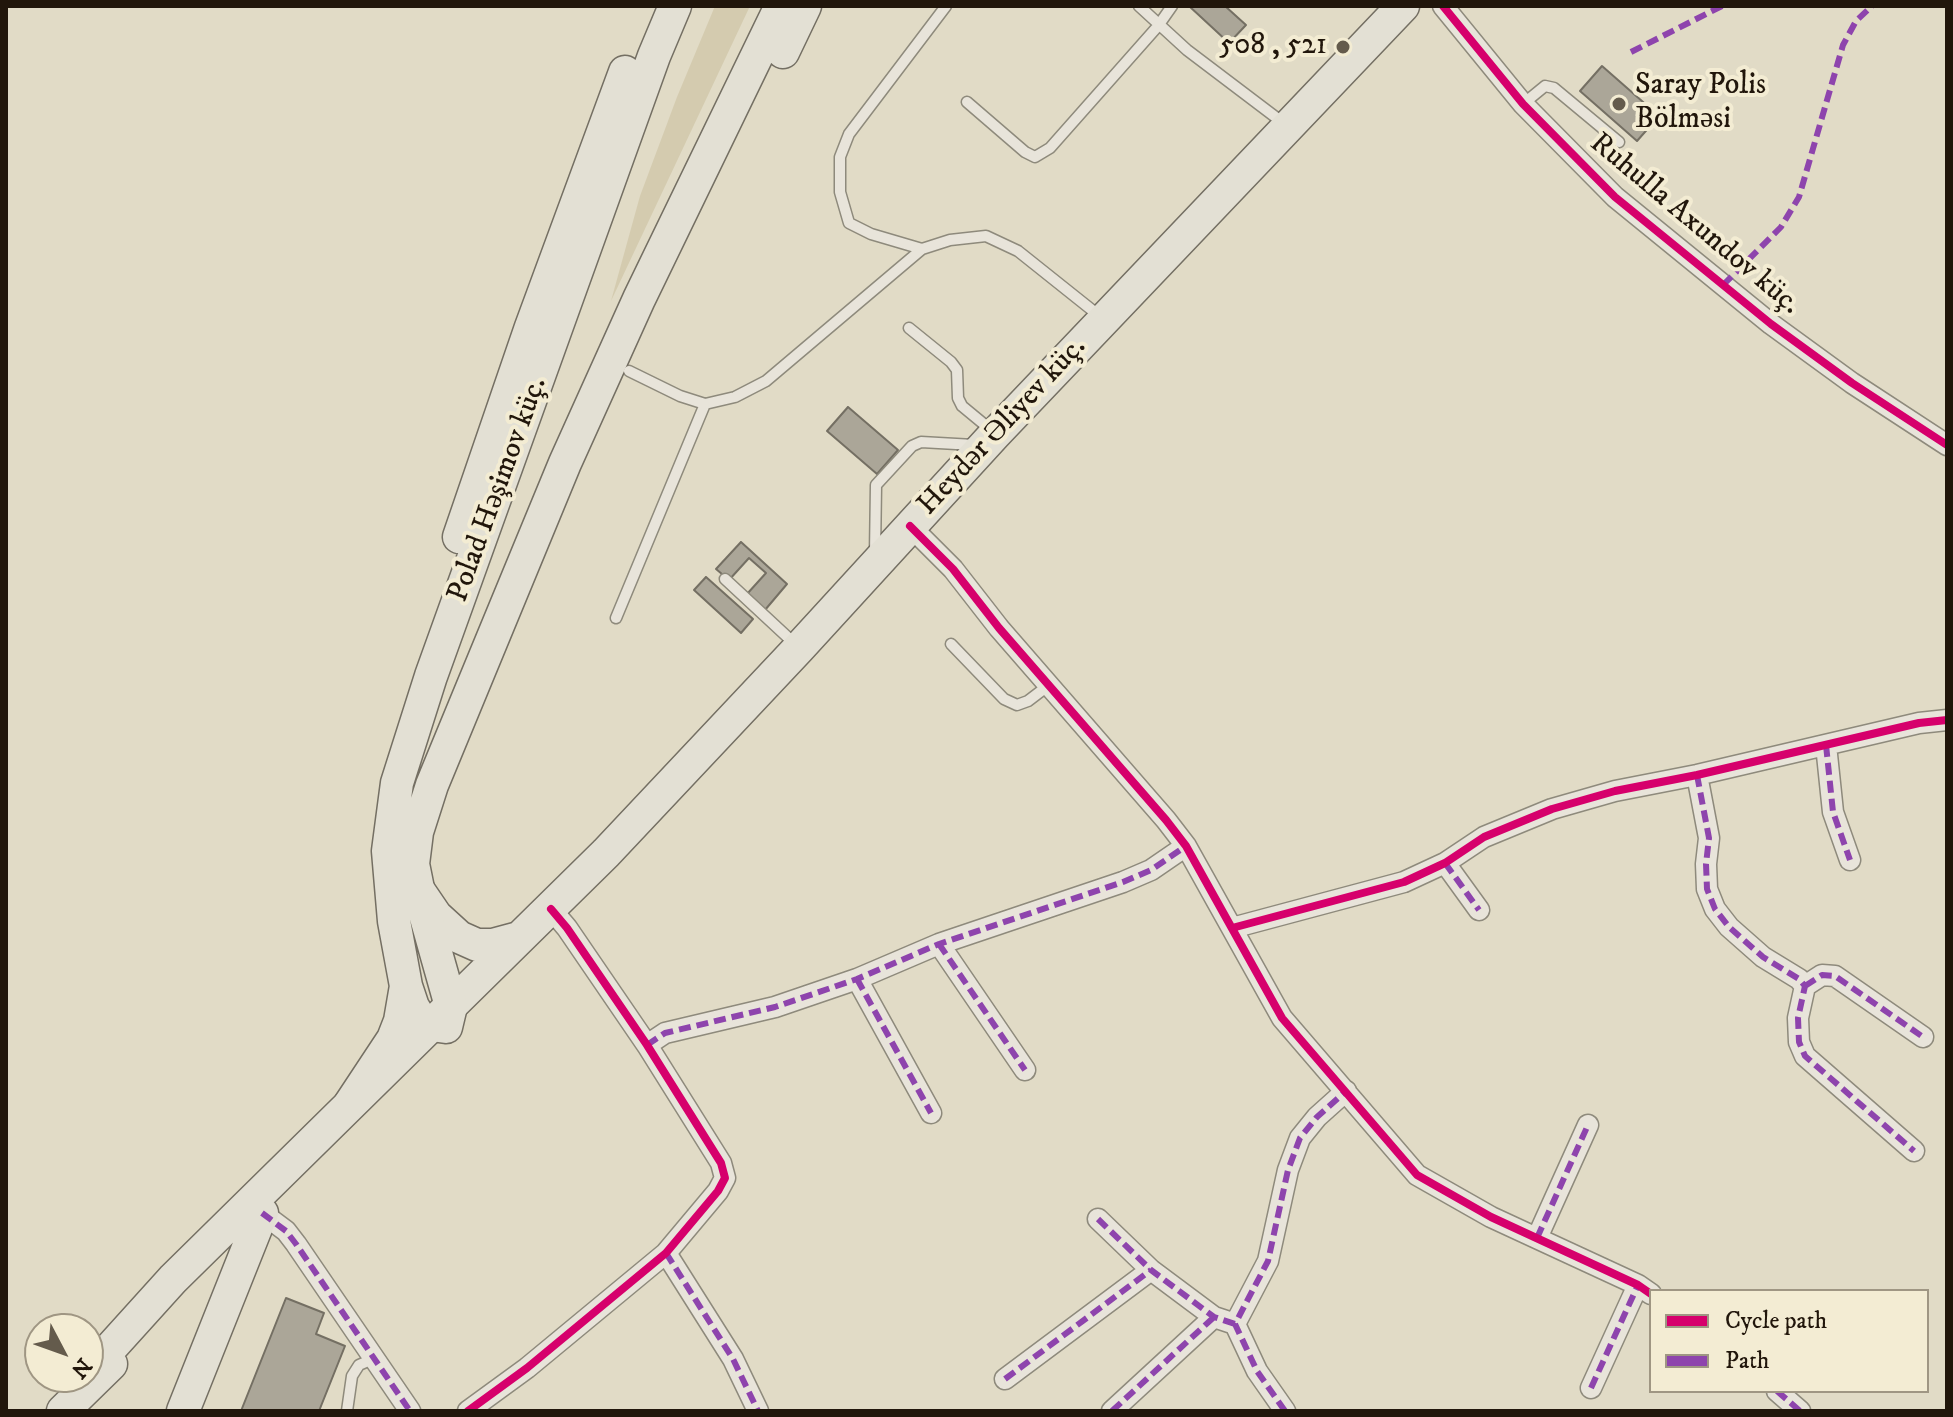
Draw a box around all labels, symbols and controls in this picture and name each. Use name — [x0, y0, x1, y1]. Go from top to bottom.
place label: 508 , 521 — [1219, 29, 1327, 65]
marker: 508 , 521 — [1334, 38, 1352, 56]
place label: Saray Polis Bölməsi — [1635, 69, 1766, 140]
marker: Saray Polis Bölməsi — [1610, 95, 1628, 113]
street label: Ruhulla Axundov küç. — [1581, 126, 1807, 324]
street label: Heydər Əliyev küç. — [911, 330, 1095, 524]
street label: Polad Həşimov küç. — [442, 373, 556, 607]
legend — [1649, 1289, 1929, 1393]
text: Cycle path — [1725, 1306, 1827, 1336]
north arrow — [24, 1313, 104, 1393]
text: Path — [1725, 1346, 1769, 1376]
text: N — [65, 1352, 97, 1383]

